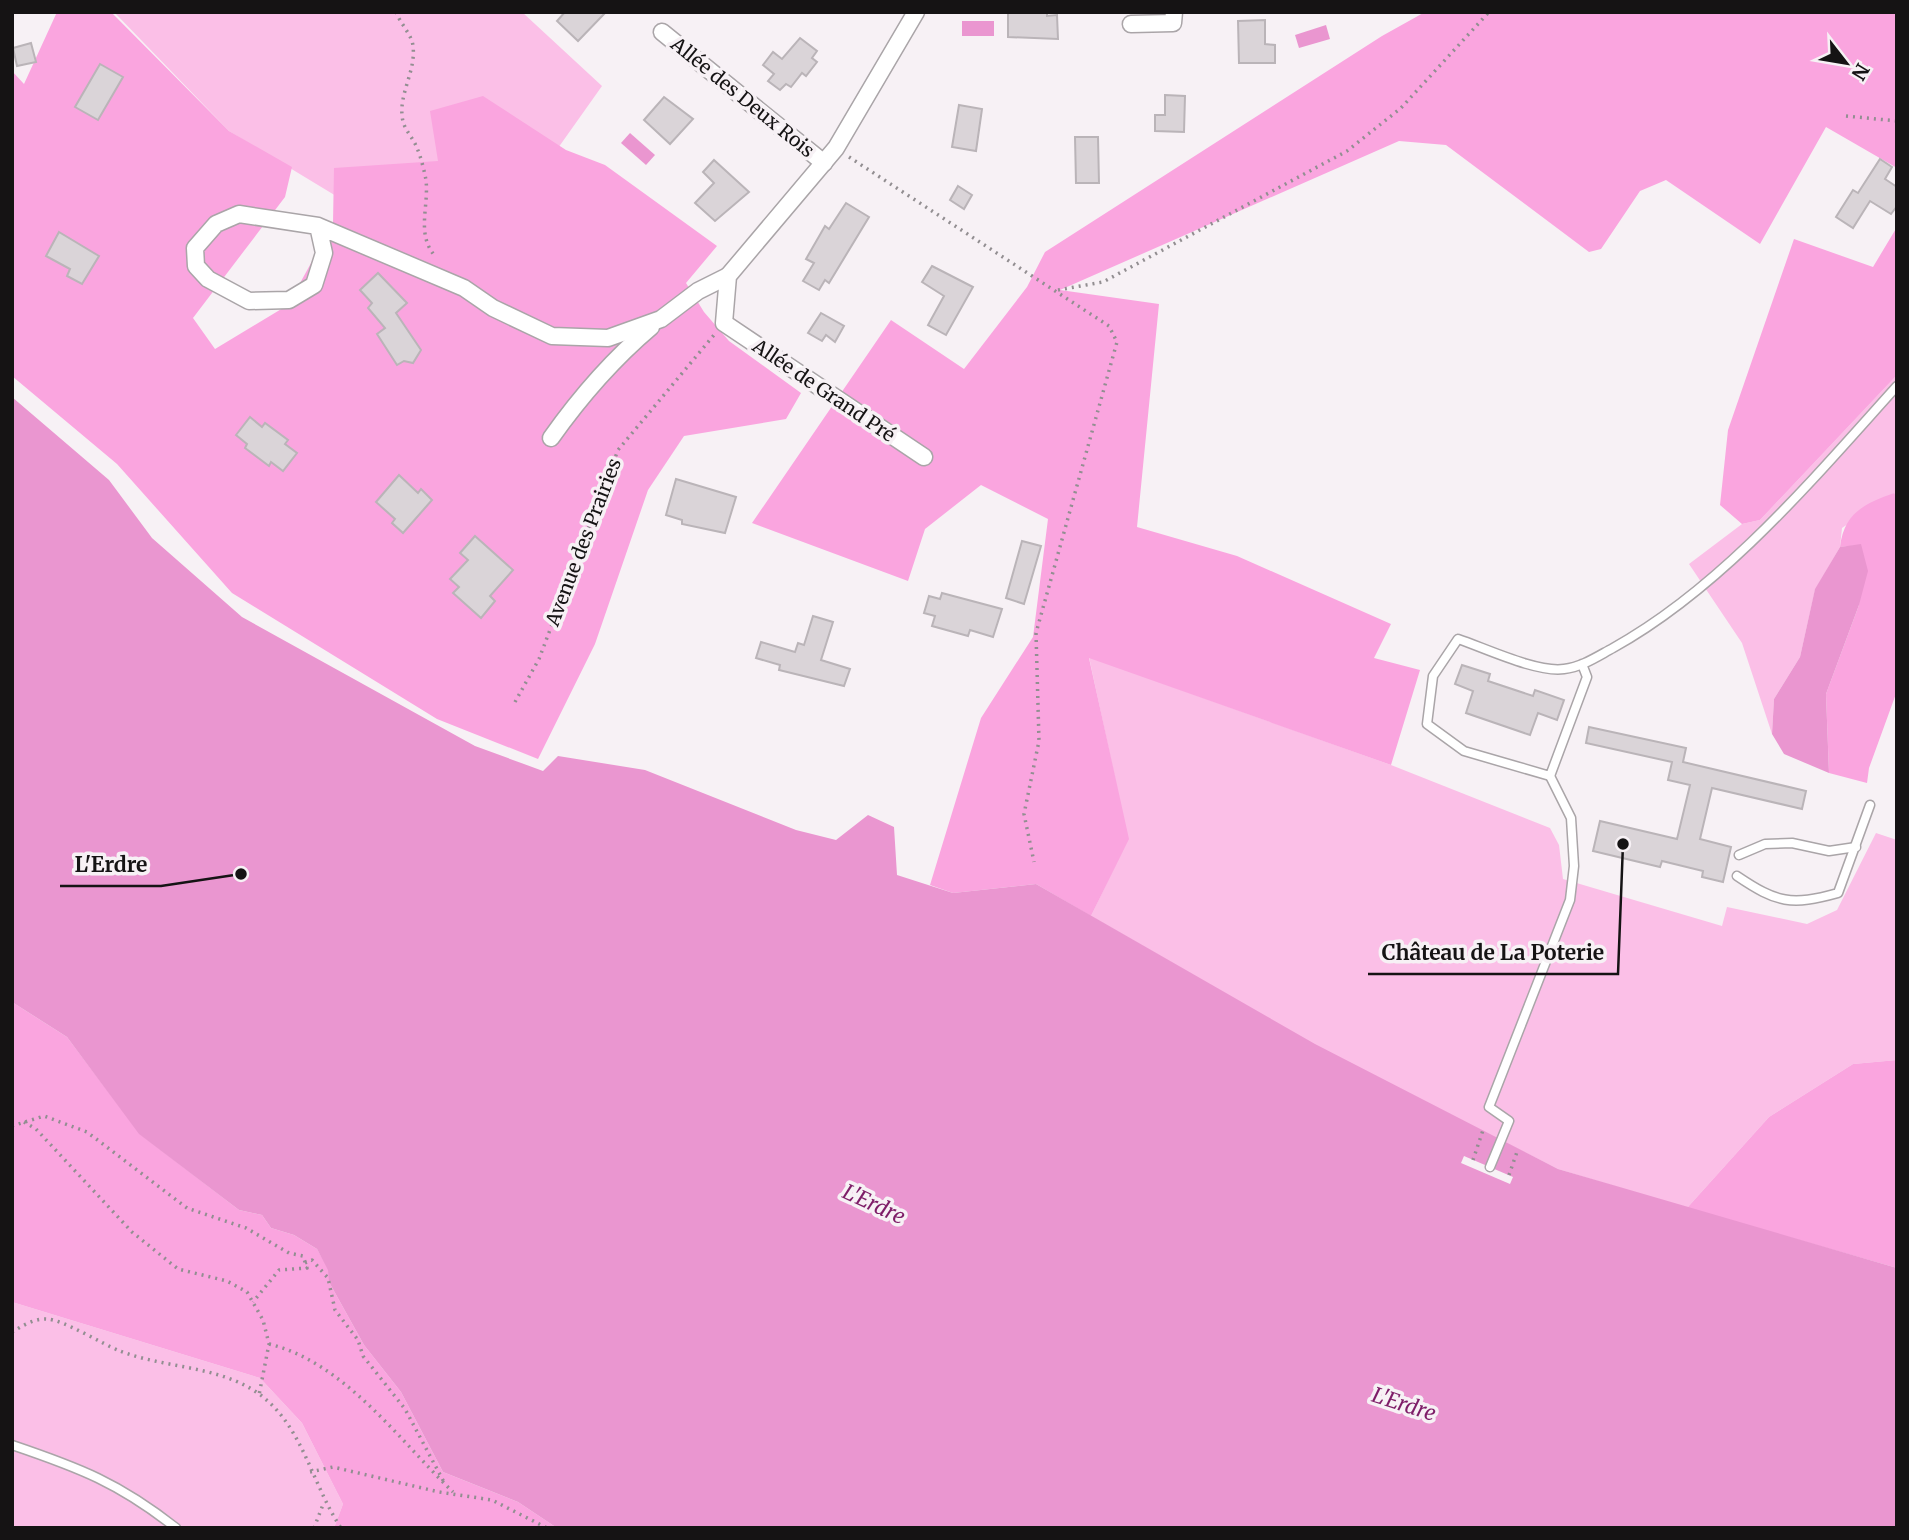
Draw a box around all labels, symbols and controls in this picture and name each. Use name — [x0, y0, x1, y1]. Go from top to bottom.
north arrow — [1811, 28, 1881, 98]
street label: Allée des Deux Rois — [666, 31, 820, 162]
text: N — [1846, 59, 1875, 84]
street label: Allée de Grand Pré — [747, 333, 900, 447]
street label: Avenue des Prairies — [540, 455, 626, 630]
callout: L'Erdre — [60, 844, 161, 886]
text: L'Erdre — [75, 851, 148, 878]
callout: Château de La Poterie — [1368, 932, 1618, 974]
text: Château de La Poterie — [1382, 939, 1604, 966]
water label: L'Erdre — [838, 1178, 910, 1230]
water label: L'Erdre — [1369, 1381, 1439, 1427]

